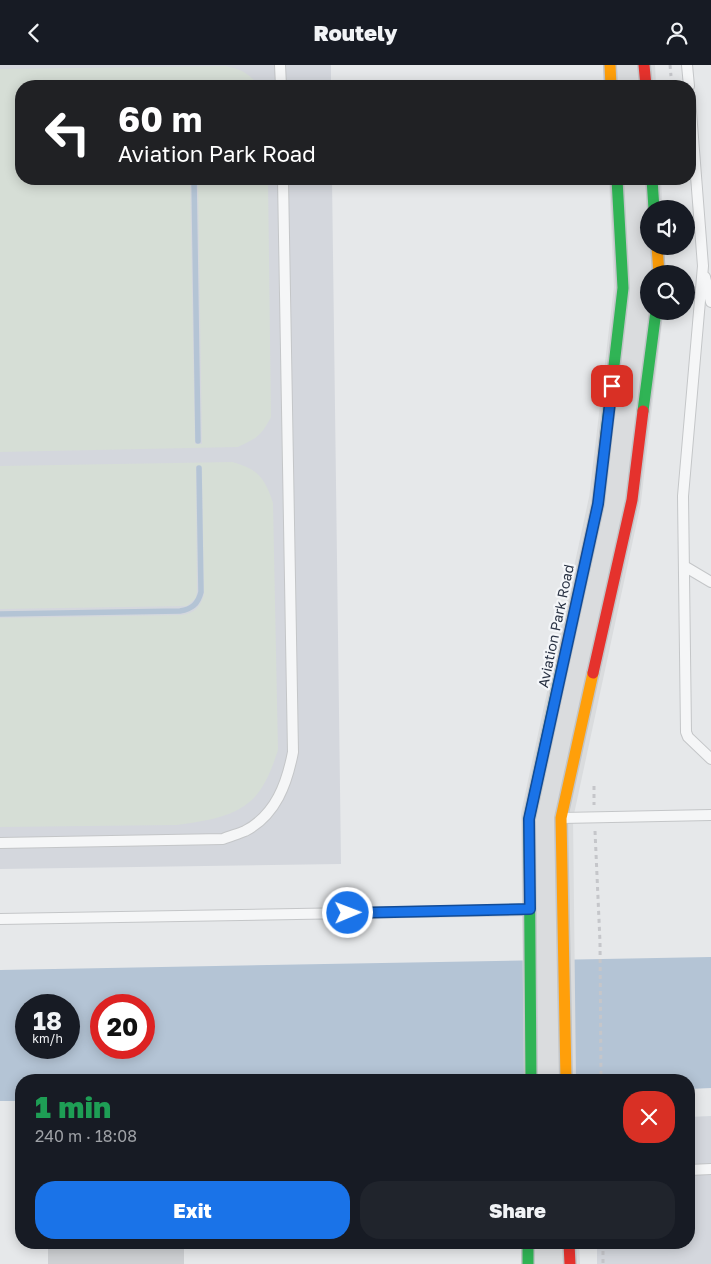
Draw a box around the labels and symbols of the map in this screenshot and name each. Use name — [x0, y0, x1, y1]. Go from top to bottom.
pin — [591, 365, 633, 407]
street label: Aviation Park Road — [534, 563, 577, 689]
position arrow — [321, 886, 373, 938]
speed limit sign: 20 — [90, 994, 155, 1059]

